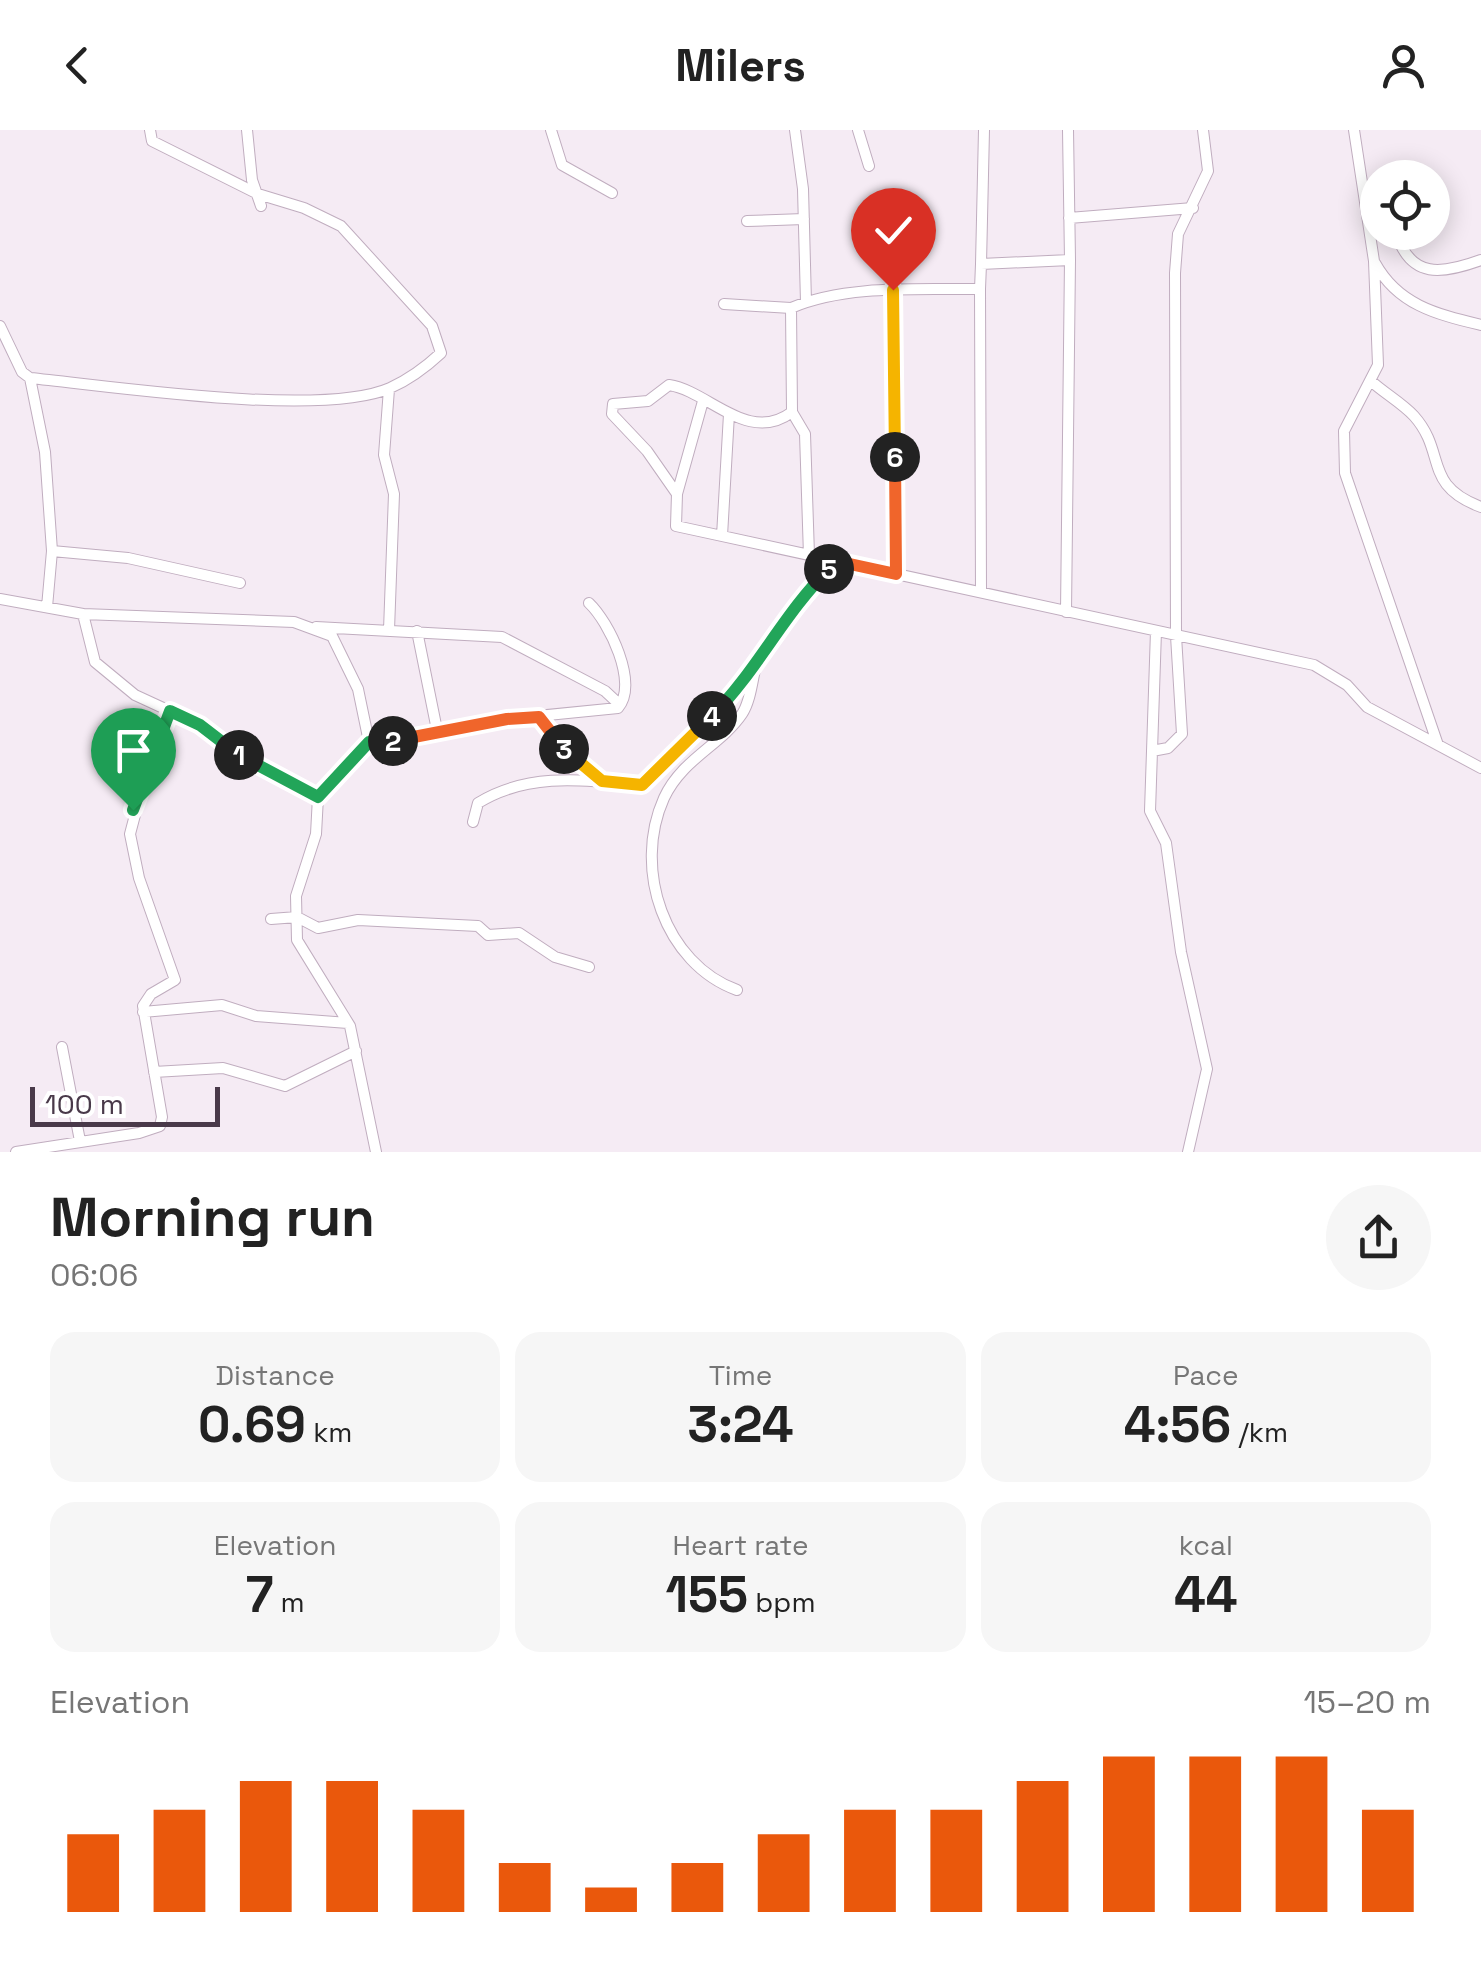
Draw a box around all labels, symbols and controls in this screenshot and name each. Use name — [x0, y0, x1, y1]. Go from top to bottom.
text: Milers — [675, 37, 806, 94]
icon: back — [50, 38, 105, 93]
icon: person — [1376, 38, 1431, 93]
map controls — [1360, 160, 1450, 250]
button: locate — [1360, 160, 1450, 250]
pin — [851, 188, 936, 291]
icon: check — [866, 203, 921, 258]
pin: 6 — [870, 432, 920, 482]
text: 6 — [886, 439, 904, 475]
pin: 5 — [804, 544, 854, 594]
text: 5 — [821, 551, 837, 587]
pin: 4 — [687, 691, 737, 741]
text: 4 — [703, 698, 721, 734]
pin — [91, 708, 176, 811]
pin: 2 — [368, 716, 418, 766]
icon: arrive — [106, 723, 161, 778]
text: 2 — [385, 723, 401, 759]
pin: 3 — [539, 724, 589, 774]
pin: 1 — [214, 730, 264, 780]
text: 3 — [555, 731, 573, 767]
text: 1 — [233, 737, 245, 773]
scale bar — [30, 1082, 220, 1126]
text: 100 m — [45, 1086, 124, 1122]
text: Morning run — [50, 1182, 375, 1252]
button: share — [1326, 1185, 1431, 1290]
text: 06:06 — [50, 1255, 138, 1295]
text: Distance — [216, 1357, 335, 1393]
text: Time — [709, 1357, 772, 1393]
text: Pace — [1173, 1357, 1239, 1393]
text: 0.69 — [198, 1393, 306, 1457]
text: 3:24 — [687, 1393, 793, 1457]
text: 4:56 — [1124, 1393, 1231, 1457]
text: km — [306, 1414, 352, 1450]
text: /km — [1231, 1414, 1288, 1450]
text: Elevation — [214, 1527, 337, 1563]
text: Heart rate — [673, 1527, 808, 1563]
text: kcal — [1179, 1527, 1233, 1563]
text: 7 — [246, 1563, 273, 1627]
text: 155 — [666, 1563, 748, 1627]
text: 44 — [1174, 1563, 1238, 1627]
text: m — [273, 1584, 305, 1620]
text: bpm — [748, 1584, 815, 1620]
text: Elevation — [50, 1682, 190, 1722]
text: 15–20 m — [1303, 1682, 1431, 1722]

